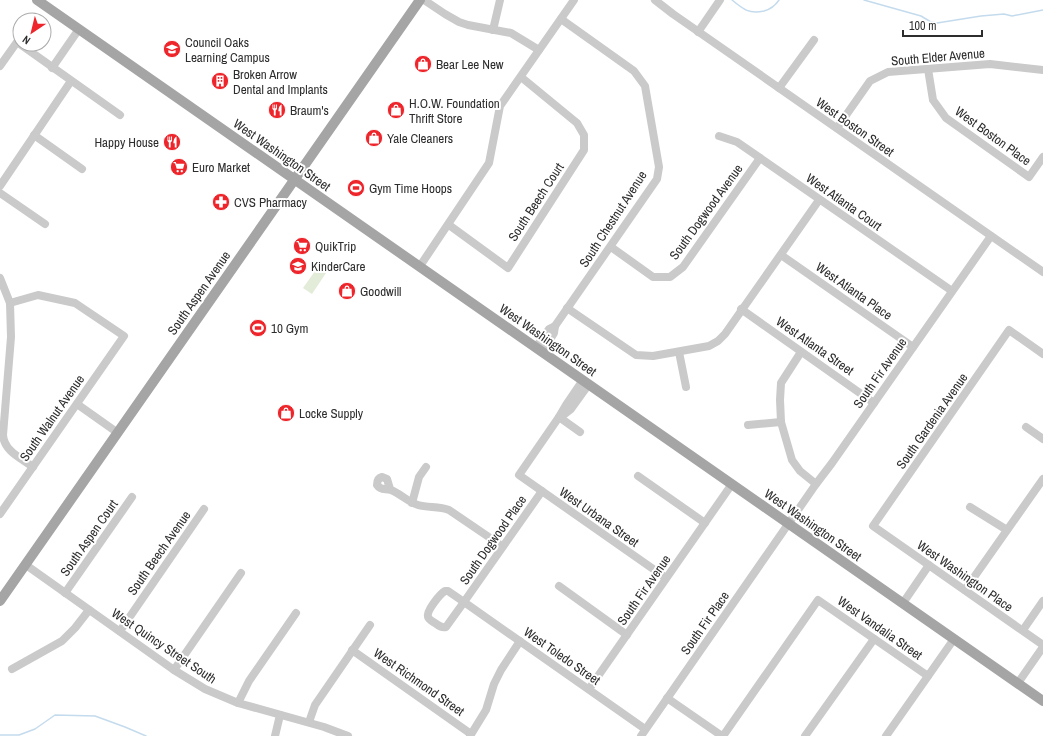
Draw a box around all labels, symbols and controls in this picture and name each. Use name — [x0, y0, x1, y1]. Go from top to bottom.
north arrow — [12, 12, 52, 52]
scale bar — [903, 12, 982, 38]
text: 100 m — [909, 18, 936, 34]
text: N — [20, 33, 33, 48]
place label: Council Oaks Learning Campus — [185, 34, 270, 66]
school or university icon: Council Oaks Learning Campus — [162, 39, 182, 59]
street label: South Elder Avenue — [890, 44, 986, 70]
shop icon: Bear Lee New — [413, 54, 433, 74]
place label: Bear Lee New — [436, 56, 504, 73]
place label: Broken Arrow Dental and Implants — [233, 66, 328, 98]
building icon: Broken Arrow Dental and Implants — [210, 71, 230, 91]
street label: West Boston Street — [813, 94, 897, 160]
place label: H.O.W. Foundation Thrift Store — [409, 95, 500, 127]
restaurant icon: Braum's — [267, 100, 287, 120]
shop icon: H.O.W. Foundation Thrift Store — [386, 100, 406, 120]
place label: Braum's — [290, 102, 329, 119]
street label: West Boston Place — [952, 103, 1034, 169]
street label: West Washington Street — [230, 115, 334, 195]
shop icon: Yale Cleaners — [364, 128, 384, 148]
place label: Yale Cleaners — [387, 130, 453, 147]
restaurant icon: Happy House — [162, 132, 182, 152]
place label: Happy House — [94, 134, 159, 151]
supermarket icon: Euro Market — [169, 157, 189, 177]
place label: Euro Market — [192, 159, 250, 176]
street label: South Beech Court — [504, 160, 568, 244]
street label: South Dogwood Avenue — [666, 161, 746, 263]
street label: South Chestnut Avenue — [575, 167, 651, 271]
street label: West Atlanta Court — [803, 170, 885, 234]
sports icon: Gym Time Hoops — [346, 178, 366, 198]
place label: Gym Time Hoops — [369, 180, 452, 197]
pharmacy icon: CVS Pharmacy — [211, 192, 231, 212]
place label: CVS Pharmacy — [234, 194, 308, 211]
supermarket icon: QuikTrip — [292, 236, 312, 256]
place label: QuikTrip — [315, 238, 356, 255]
street label: South Aspen Avenue — [164, 248, 234, 338]
school or university icon: KinderCare — [288, 256, 308, 276]
place label: KinderCare — [311, 258, 366, 275]
street label: West Atlanta Place — [813, 258, 896, 324]
shop icon: Goodwill — [337, 281, 357, 301]
place label: Goodwill — [360, 283, 401, 300]
street label: West Washington Street — [496, 300, 600, 380]
street label: West Atlanta Street — [773, 313, 857, 379]
sports icon: 10 Gym — [248, 318, 268, 338]
place label: 10 Gym — [271, 320, 308, 337]
street label: South Fir Avenue — [849, 334, 911, 412]
street label: South Gardenia Avenue — [892, 370, 972, 472]
street label: South Walnut Avenue — [16, 371, 88, 465]
shop icon: Locke Supply — [276, 403, 296, 423]
place label: Locke Supply — [299, 405, 364, 422]
street label: West Urbana Street — [556, 483, 642, 551]
street label: West Washington Street — [761, 485, 865, 565]
street label: South Dogwood Place — [456, 492, 530, 588]
street label: South Aspen Court — [56, 496, 122, 580]
street label: South Beech Avenue — [124, 507, 195, 599]
street label: West Washington Place — [914, 537, 1016, 615]
street label: South Fir Avenue — [613, 551, 675, 629]
street label: South Fir Place — [677, 588, 733, 658]
street label: West Vandalia Street — [834, 592, 926, 664]
street label: West Quincy Street South — [108, 605, 220, 687]
street label: West Toledo Street — [520, 623, 604, 689]
street label: West Richmond Street — [370, 644, 468, 720]

